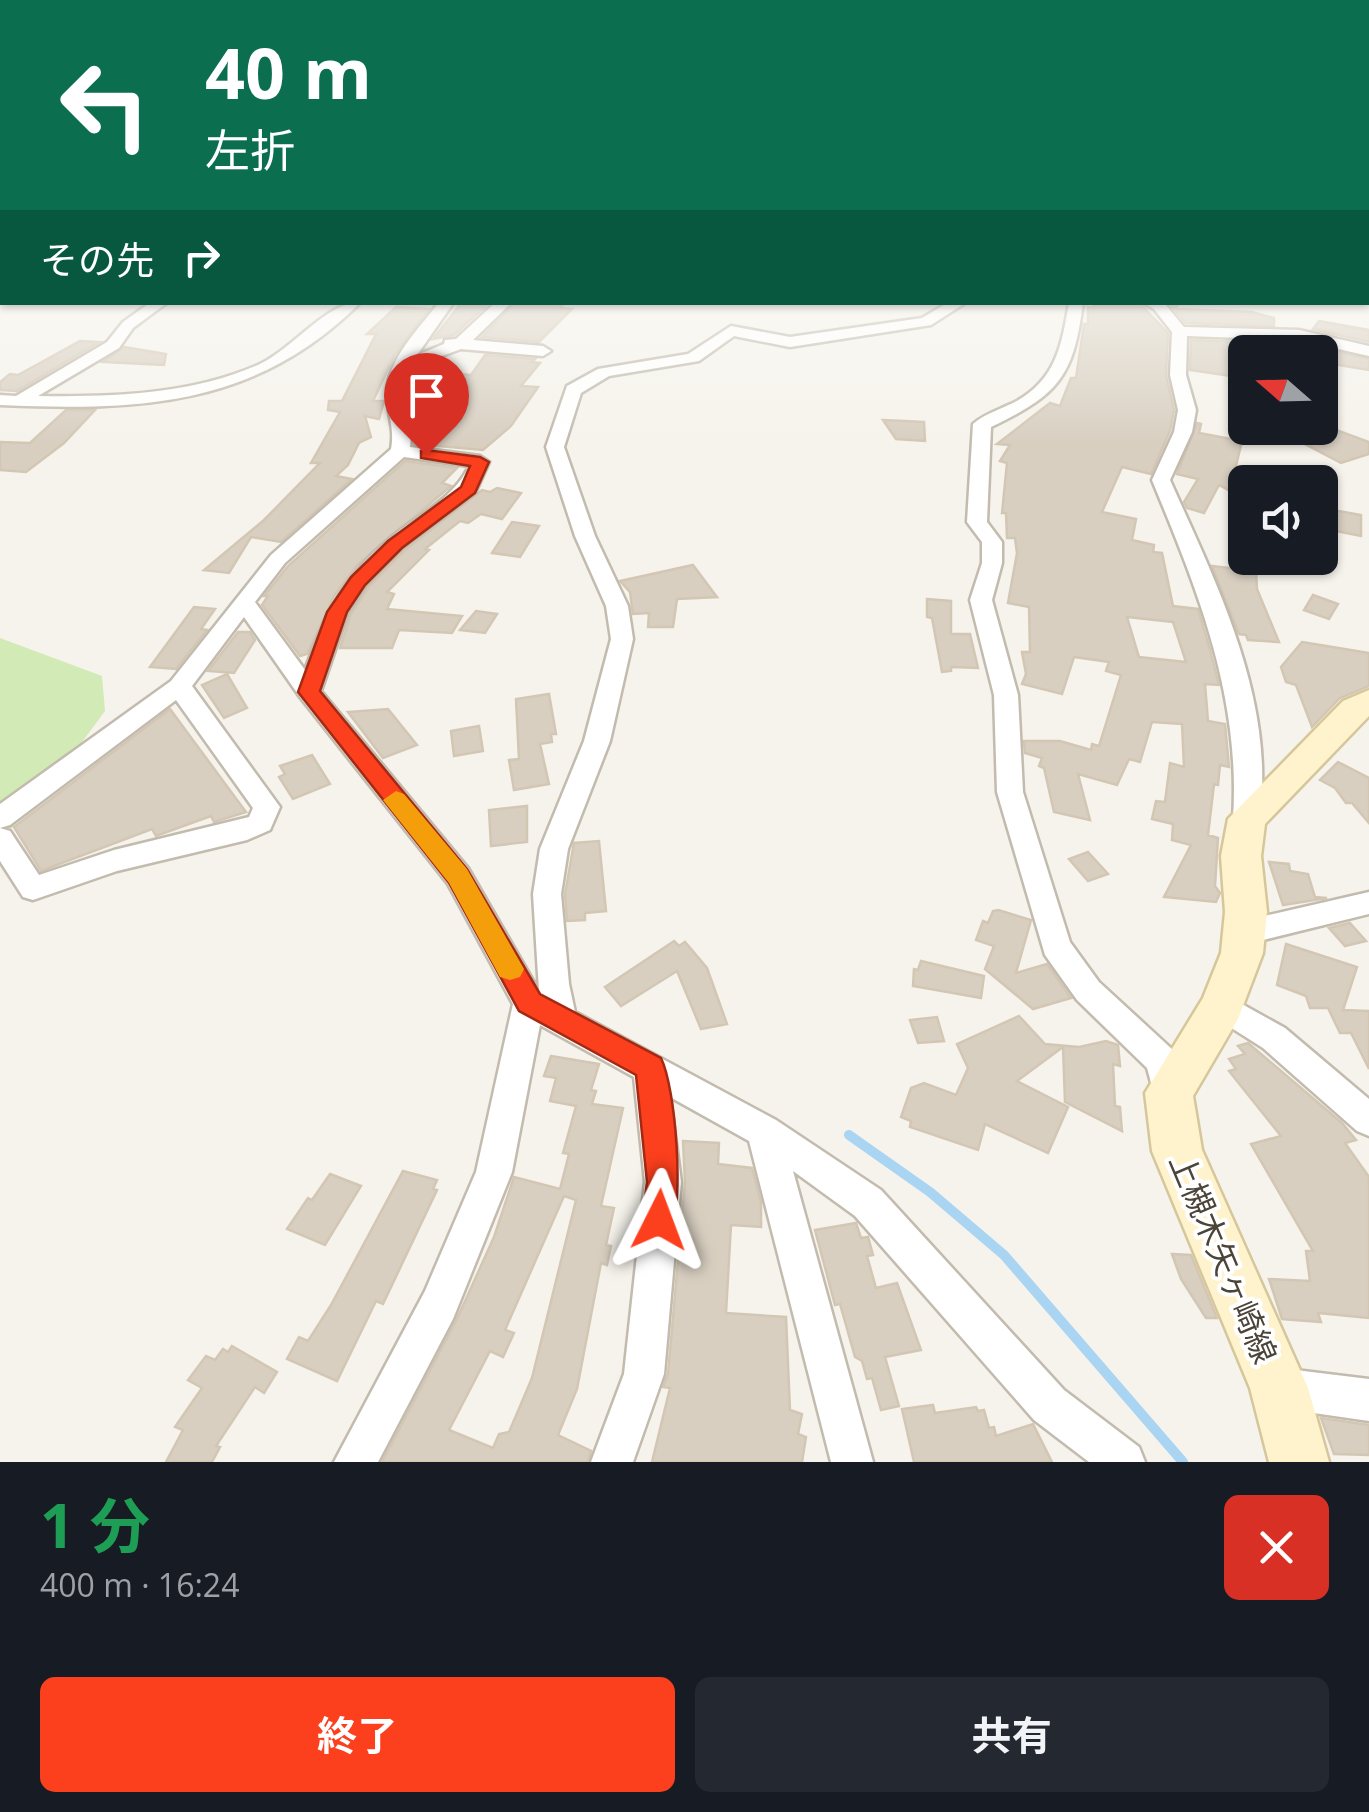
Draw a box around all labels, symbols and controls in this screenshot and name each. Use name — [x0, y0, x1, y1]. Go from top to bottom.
text: 40 m — [205, 24, 372, 120]
icon: left — [40, 40, 170, 170]
text: 左折 — [205, 119, 295, 180]
icon: right — [174, 230, 229, 285]
text: その先 — [40, 233, 154, 285]
north arrow — [1228, 335, 1338, 445]
map controls — [1228, 335, 1338, 575]
pin — [384, 353, 469, 456]
icon: arrive — [399, 368, 454, 423]
button: sound — [1228, 465, 1338, 575]
street label: 上槻木矢ヶ崎線 — [1160, 1146, 1288, 1370]
position arrow — [607, 1168, 711, 1272]
text: 1 分 — [40, 1484, 150, 1566]
button: close — [1224, 1495, 1329, 1600]
text: 400 m · 16:24 — [40, 1563, 239, 1606]
button: 終了 — [40, 1677, 675, 1792]
button: 共有 — [695, 1677, 1329, 1792]

